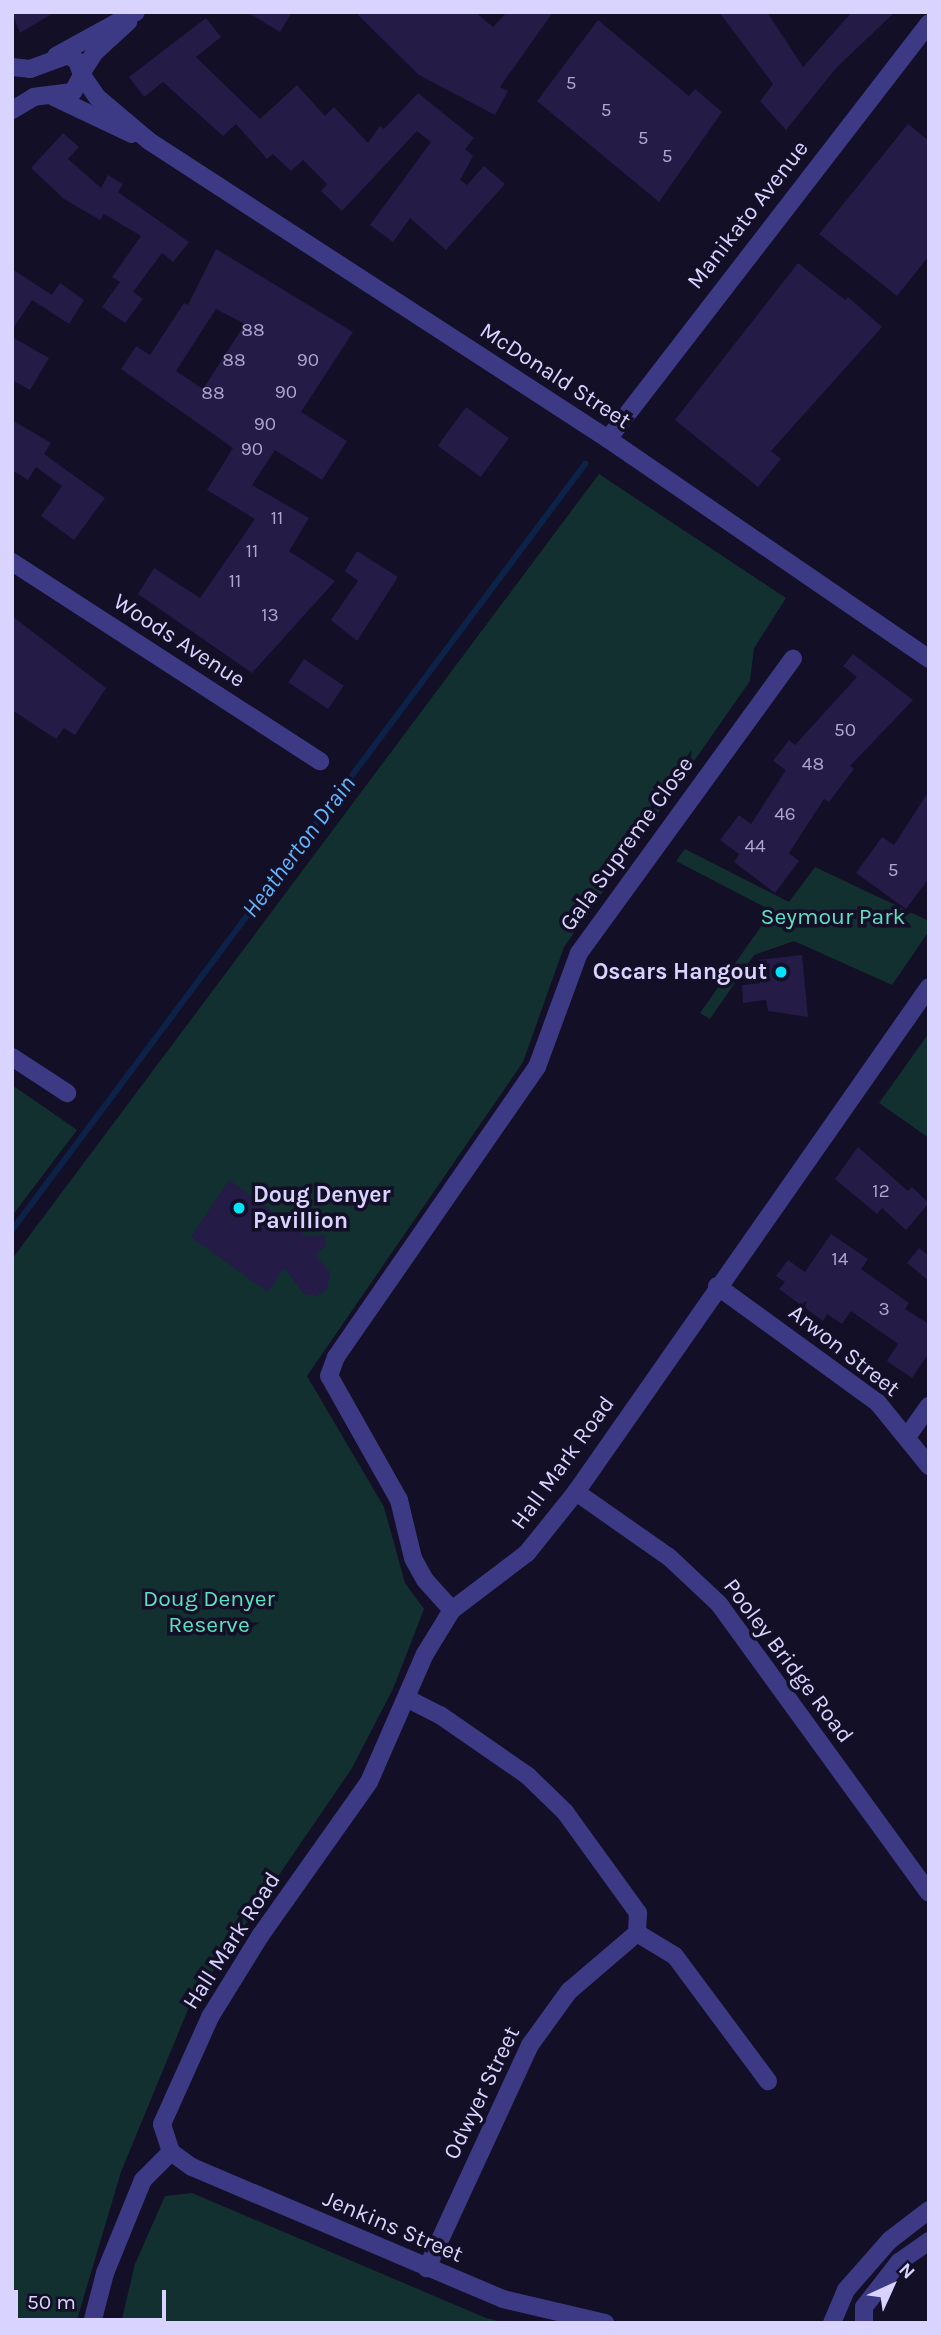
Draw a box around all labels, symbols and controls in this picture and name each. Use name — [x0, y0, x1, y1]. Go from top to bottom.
house number: 5 — [566, 73, 576, 95]
house number: 5 — [601, 100, 611, 122]
house number: 5 — [638, 128, 648, 150]
street label: Manikato Avenue — [681, 135, 815, 295]
house number: 5 — [662, 146, 672, 168]
street label: McDonald Street — [474, 317, 636, 435]
house number: 88 — [241, 320, 265, 342]
house number: 88 — [222, 350, 246, 372]
house number: 90 — [297, 350, 319, 372]
house number: 90 — [275, 382, 297, 404]
house number: 88 — [201, 383, 225, 405]
house number: 90 — [254, 414, 276, 436]
house number: 90 — [241, 439, 263, 461]
house number: 11 — [271, 508, 283, 530]
house number: 11 — [246, 541, 258, 563]
house number: 11 — [229, 571, 241, 593]
street label: Woods Avenue — [108, 588, 250, 694]
house number: 13 — [261, 605, 279, 627]
house number: 50 — [834, 720, 856, 742]
street label: Gala Supreme Close — [554, 751, 700, 937]
house number: 48 — [802, 754, 824, 776]
water label: Heatherton Drain — [236, 770, 362, 924]
house number: 46 — [774, 804, 796, 826]
house number: 44 — [744, 836, 766, 858]
house number: 5 — [888, 860, 898, 882]
park label: Seymour Park — [761, 903, 905, 931]
place label: Oscars Hangout — [593, 958, 767, 986]
marker: Oscars Hangout — [773, 964, 789, 980]
place label: Doug Denyer Pavillion — [253, 1181, 391, 1235]
house number: 12 — [872, 1181, 890, 1203]
marker: Doug Denyer Pavillion — [231, 1200, 247, 1216]
house number: 14 — [832, 1249, 848, 1271]
street label: Arwon Street — [783, 1299, 905, 1403]
house number: 3 — [878, 1299, 890, 1321]
street label: Hall Mark Road — [505, 1391, 621, 1535]
street label: Pooley Bridge Road — [717, 1573, 859, 1749]
park label: Doug Denyer Reserve — [143, 1585, 275, 1639]
street label: Hall Mark Road — [177, 1867, 287, 2015]
street label: Odwyer Street — [438, 2022, 526, 2164]
street label: Jenkins Street — [319, 2185, 467, 2269]
north arrow — [857, 2251, 927, 2321]
text: N — [894, 2259, 919, 2284]
scale bar — [18, 2276, 170, 2320]
text: 50 m — [27, 2290, 76, 2314]

